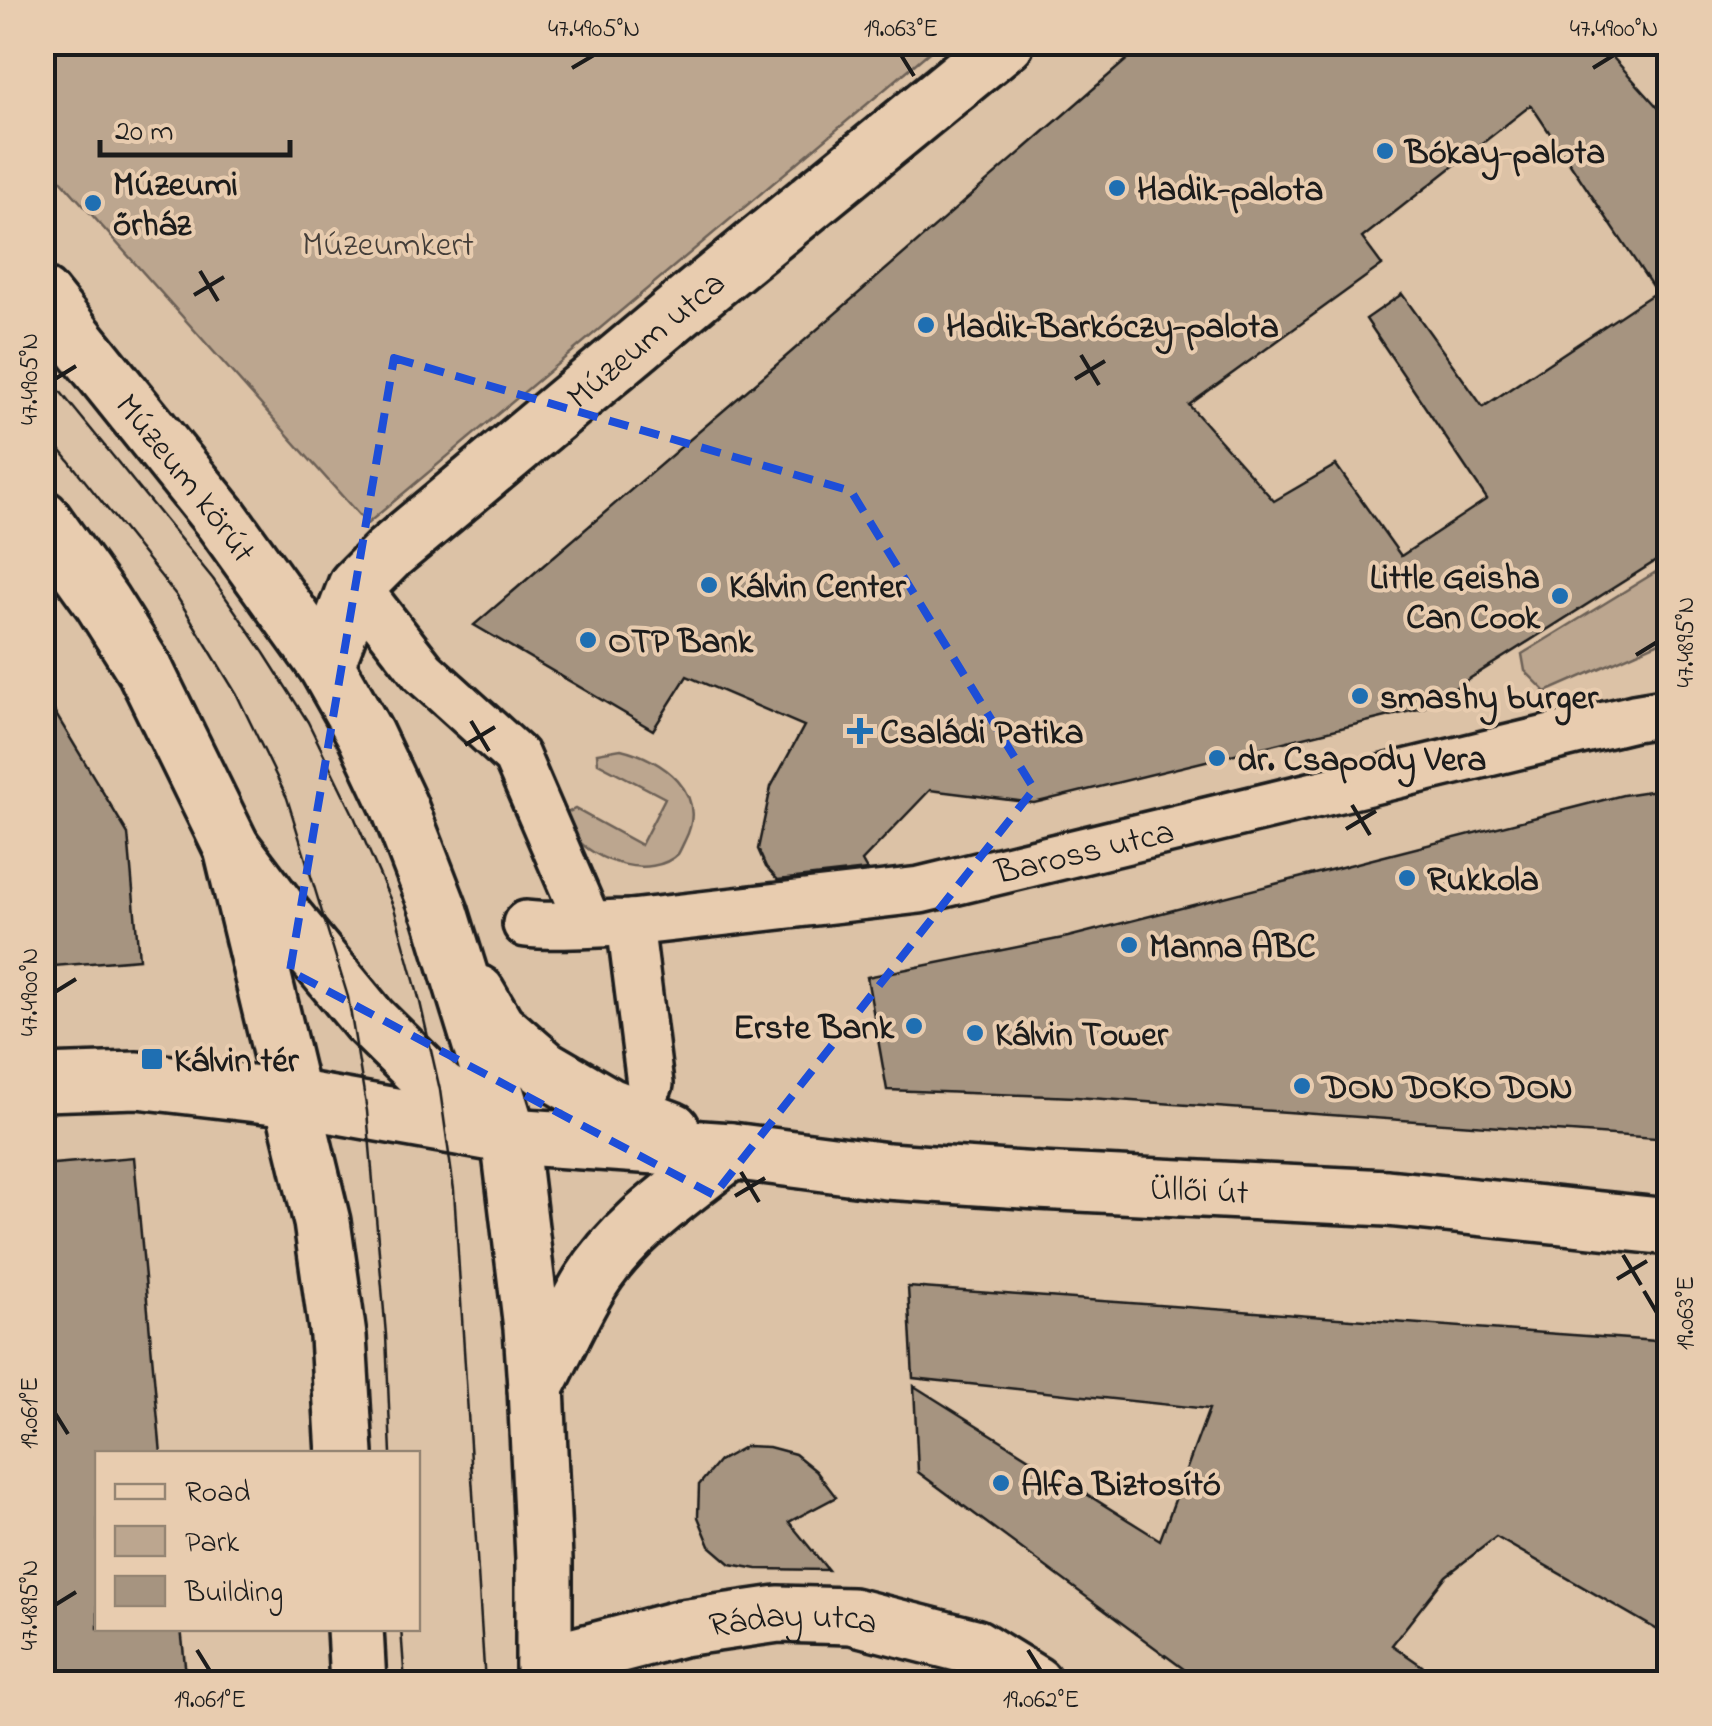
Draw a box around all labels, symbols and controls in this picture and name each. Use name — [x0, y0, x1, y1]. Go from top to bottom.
text: 47.4905°N — [548, 12, 640, 48]
text: 19.063°E — [864, 12, 938, 48]
text: 47.4900°N — [1570, 12, 1658, 48]
scale bar — [100, 95, 290, 157]
text: 20 m — [115, 111, 174, 155]
place label: Bókay-palota — [1403, 129, 1605, 181]
marker: Bókay-palota — [1374, 140, 1396, 162]
place label: Múzeumi őrház — [113, 161, 238, 252]
place label: Hadik-palota — [1137, 166, 1323, 217]
marker: Hadik-palota — [1106, 177, 1128, 199]
marker: Múzeumi őrház — [82, 192, 104, 214]
park label: Múzeumkert — [302, 221, 474, 272]
street label: Múzeum utca — [557, 260, 738, 423]
place label: Hadik–Barkóczy-palota — [946, 303, 1279, 355]
marker: Hadik–Barkóczy-palota — [915, 314, 937, 336]
text: 47.4905°N — [13, 333, 49, 425]
street label: Múzeum körút — [101, 384, 267, 575]
place label: Little Geisha Can Cook — [1370, 554, 1541, 645]
place label: Kálvin Center — [729, 563, 907, 614]
marker: Kálvin Center — [698, 574, 720, 596]
marker: Little Geisha Can Cook — [1549, 585, 1571, 607]
text: 47.4895°N — [1669, 597, 1705, 687]
place label: OTP Bank — [608, 618, 754, 669]
marker: OTP Bank — [577, 629, 599, 651]
place label: smashy burger — [1380, 674, 1599, 726]
marker: smashy burger — [1349, 685, 1371, 707]
place label: Családi Patika — [880, 709, 1084, 760]
marker: Családi Patika — [849, 720, 871, 742]
place label: dr. Csapody Vera — [1237, 736, 1486, 788]
marker: dr. Csapody Vera — [1206, 747, 1228, 769]
street label: Baross utca — [990, 808, 1180, 900]
place label: Rukkola — [1427, 856, 1539, 907]
marker: Rukkola — [1396, 867, 1418, 889]
place label: Manna ABC — [1149, 923, 1316, 974]
marker: Manna ABC — [1118, 934, 1140, 956]
text: 47.4900°N — [13, 948, 49, 1036]
place label: Erste Bank — [733, 1004, 895, 1055]
place label: Kálvin Tower — [995, 1011, 1169, 1062]
marker: Erste Bank — [903, 1015, 925, 1037]
marker: Kálvin Tower — [964, 1022, 986, 1044]
place label: Kálvin tér — [174, 1037, 300, 1088]
marker: Kálvin tér — [139, 1046, 165, 1072]
place label: DON DOKO DON — [1320, 1064, 1573, 1115]
marker: DON DOKO DON — [1291, 1075, 1313, 1097]
street label: Üllői út — [1148, 1164, 1250, 1220]
text: 19.063°E — [1669, 1276, 1705, 1350]
text: 19.061°E — [13, 1377, 49, 1449]
legend — [95, 1451, 420, 1631]
place label: Alfa Biztosító — [1021, 1461, 1221, 1512]
text: Road — [185, 1472, 250, 1516]
marker: Alfa Biztosító — [990, 1472, 1012, 1494]
text: Park — [185, 1522, 240, 1566]
text: 47.4895°N — [13, 1560, 49, 1650]
text: Building — [184, 1572, 283, 1616]
street label: Ráday utca — [706, 1591, 883, 1653]
text: 19.061°E — [174, 1683, 246, 1719]
text: 19.062°E — [1003, 1683, 1079, 1719]

